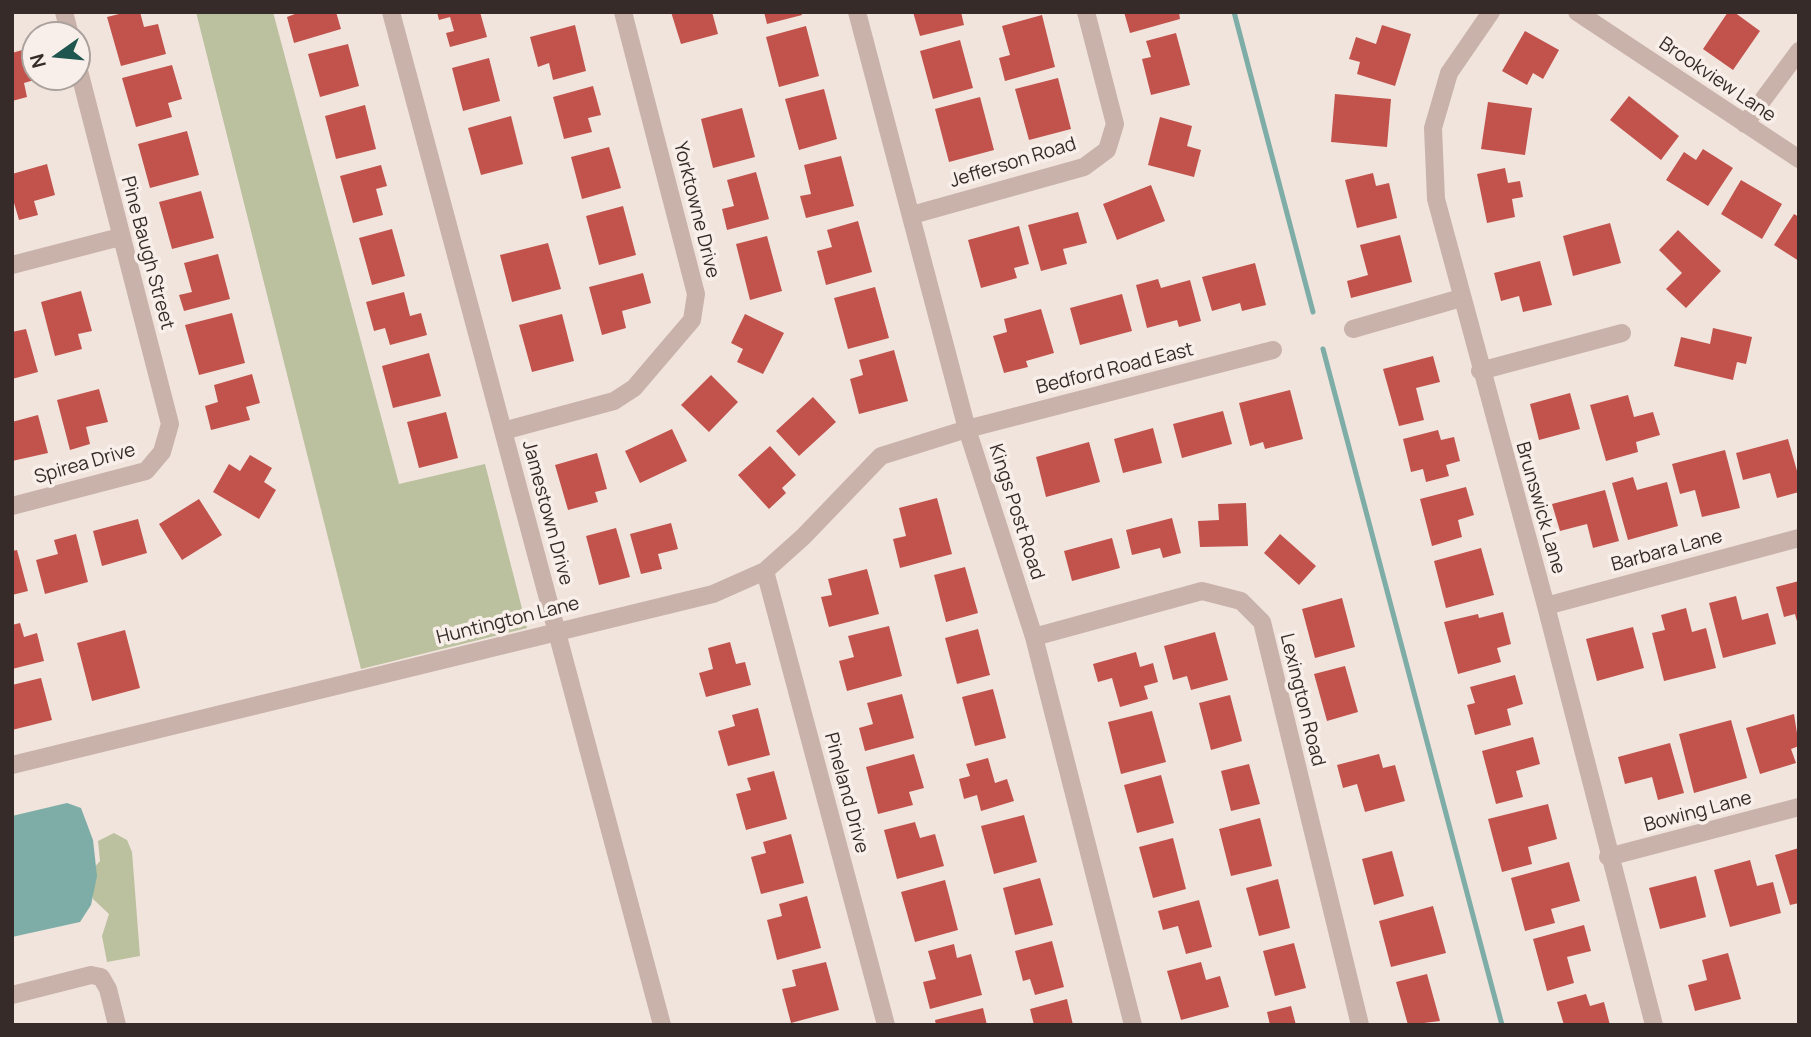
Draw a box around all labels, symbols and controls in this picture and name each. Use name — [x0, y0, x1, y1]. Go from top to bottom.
north arrow — [21, 21, 91, 91]
street label: Brookview Lane — [1654, 33, 1780, 127]
text: N — [23, 51, 52, 71]
street label: Jefferson Road — [947, 133, 1079, 193]
street label: Yorktowne Drive — [668, 139, 724, 281]
street label: Pine Baugh Street — [116, 174, 178, 332]
street label: Bedford Road East — [1034, 338, 1196, 400]
street label: Jamestown Drive — [517, 438, 577, 588]
street label: Spirea Drive — [32, 439, 138, 489]
street label: Brunswick Lane — [1510, 439, 1570, 577]
street label: Kings Post Road — [983, 441, 1049, 583]
street label: Barbara Lane — [1609, 525, 1725, 577]
street label: Huntington Lane — [434, 592, 582, 650]
street label: Lexington Road — [1274, 631, 1330, 769]
street label: Pineland Drive — [819, 730, 873, 856]
street label: Bowing Lane — [1642, 787, 1754, 837]

